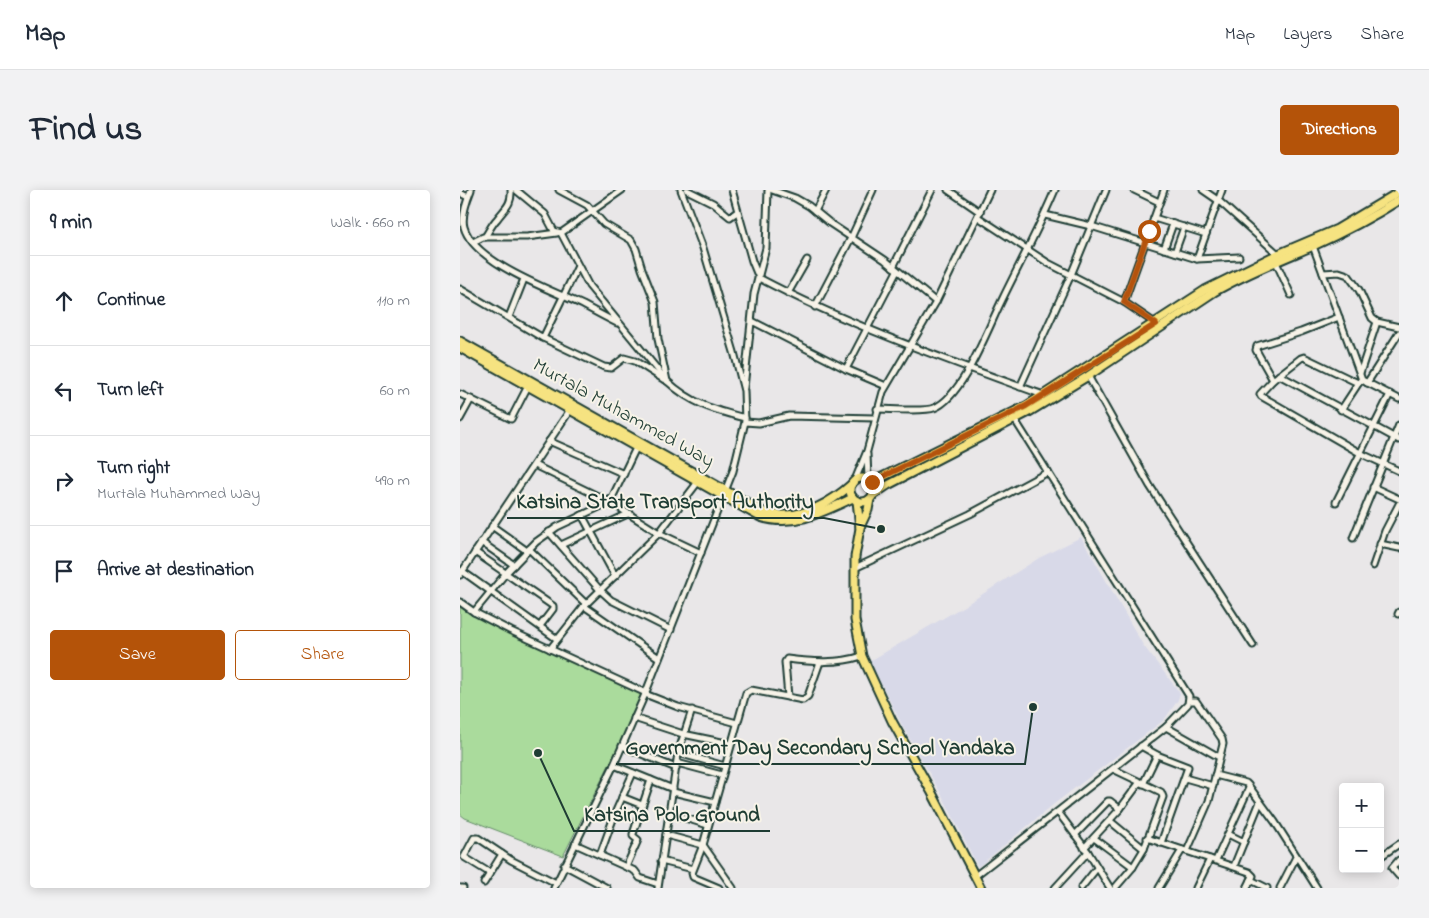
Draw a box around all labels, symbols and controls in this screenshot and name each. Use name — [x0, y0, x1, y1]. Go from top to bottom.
text: Map — [25, 17, 66, 52]
text: Map — [1225, 22, 1255, 48]
text: Layers — [1283, 22, 1333, 48]
text: Share — [1361, 22, 1404, 48]
text: Find us — [30, 105, 142, 156]
button: Directions — [1280, 105, 1399, 155]
text: 9 min — [50, 208, 92, 238]
text: Walk · 660 m — [330, 211, 410, 235]
route start — [1138, 220, 1161, 243]
icon: ahead — [50, 287, 78, 315]
text: Continue — [97, 287, 165, 314]
text: 110 m — [376, 289, 410, 313]
street label: Murtala Muhammed Way — [527, 352, 719, 476]
icon: left — [50, 377, 78, 405]
text: Turn left — [97, 377, 164, 404]
text: 60 m — [380, 379, 410, 403]
text: Turn right — [97, 455, 170, 482]
icon: right — [50, 467, 78, 495]
text: 490 m — [375, 469, 410, 493]
route end — [861, 471, 884, 494]
text: Murtala Muhammed Way — [97, 482, 260, 506]
callout: Katsina State Transport Authority — [507, 482, 824, 518]
text: Katsina State Transport Authority — [516, 488, 814, 520]
icon: arrive — [50, 557, 78, 585]
text: Arrive at destination — [97, 557, 254, 584]
button: Save — [50, 630, 225, 680]
button: Share — [235, 630, 410, 680]
callout: Government Day Secondary School Yandaka — [616, 728, 1025, 764]
text: Government Day Secondary School Yandaka — [626, 734, 1014, 766]
map controls — [1339, 783, 1384, 873]
button: + — [1339, 783, 1384, 828]
callout: Katsina Polo Ground — [574, 795, 770, 831]
text: Katsina Polo Ground — [584, 801, 760, 831]
button: − — [1339, 828, 1384, 873]

